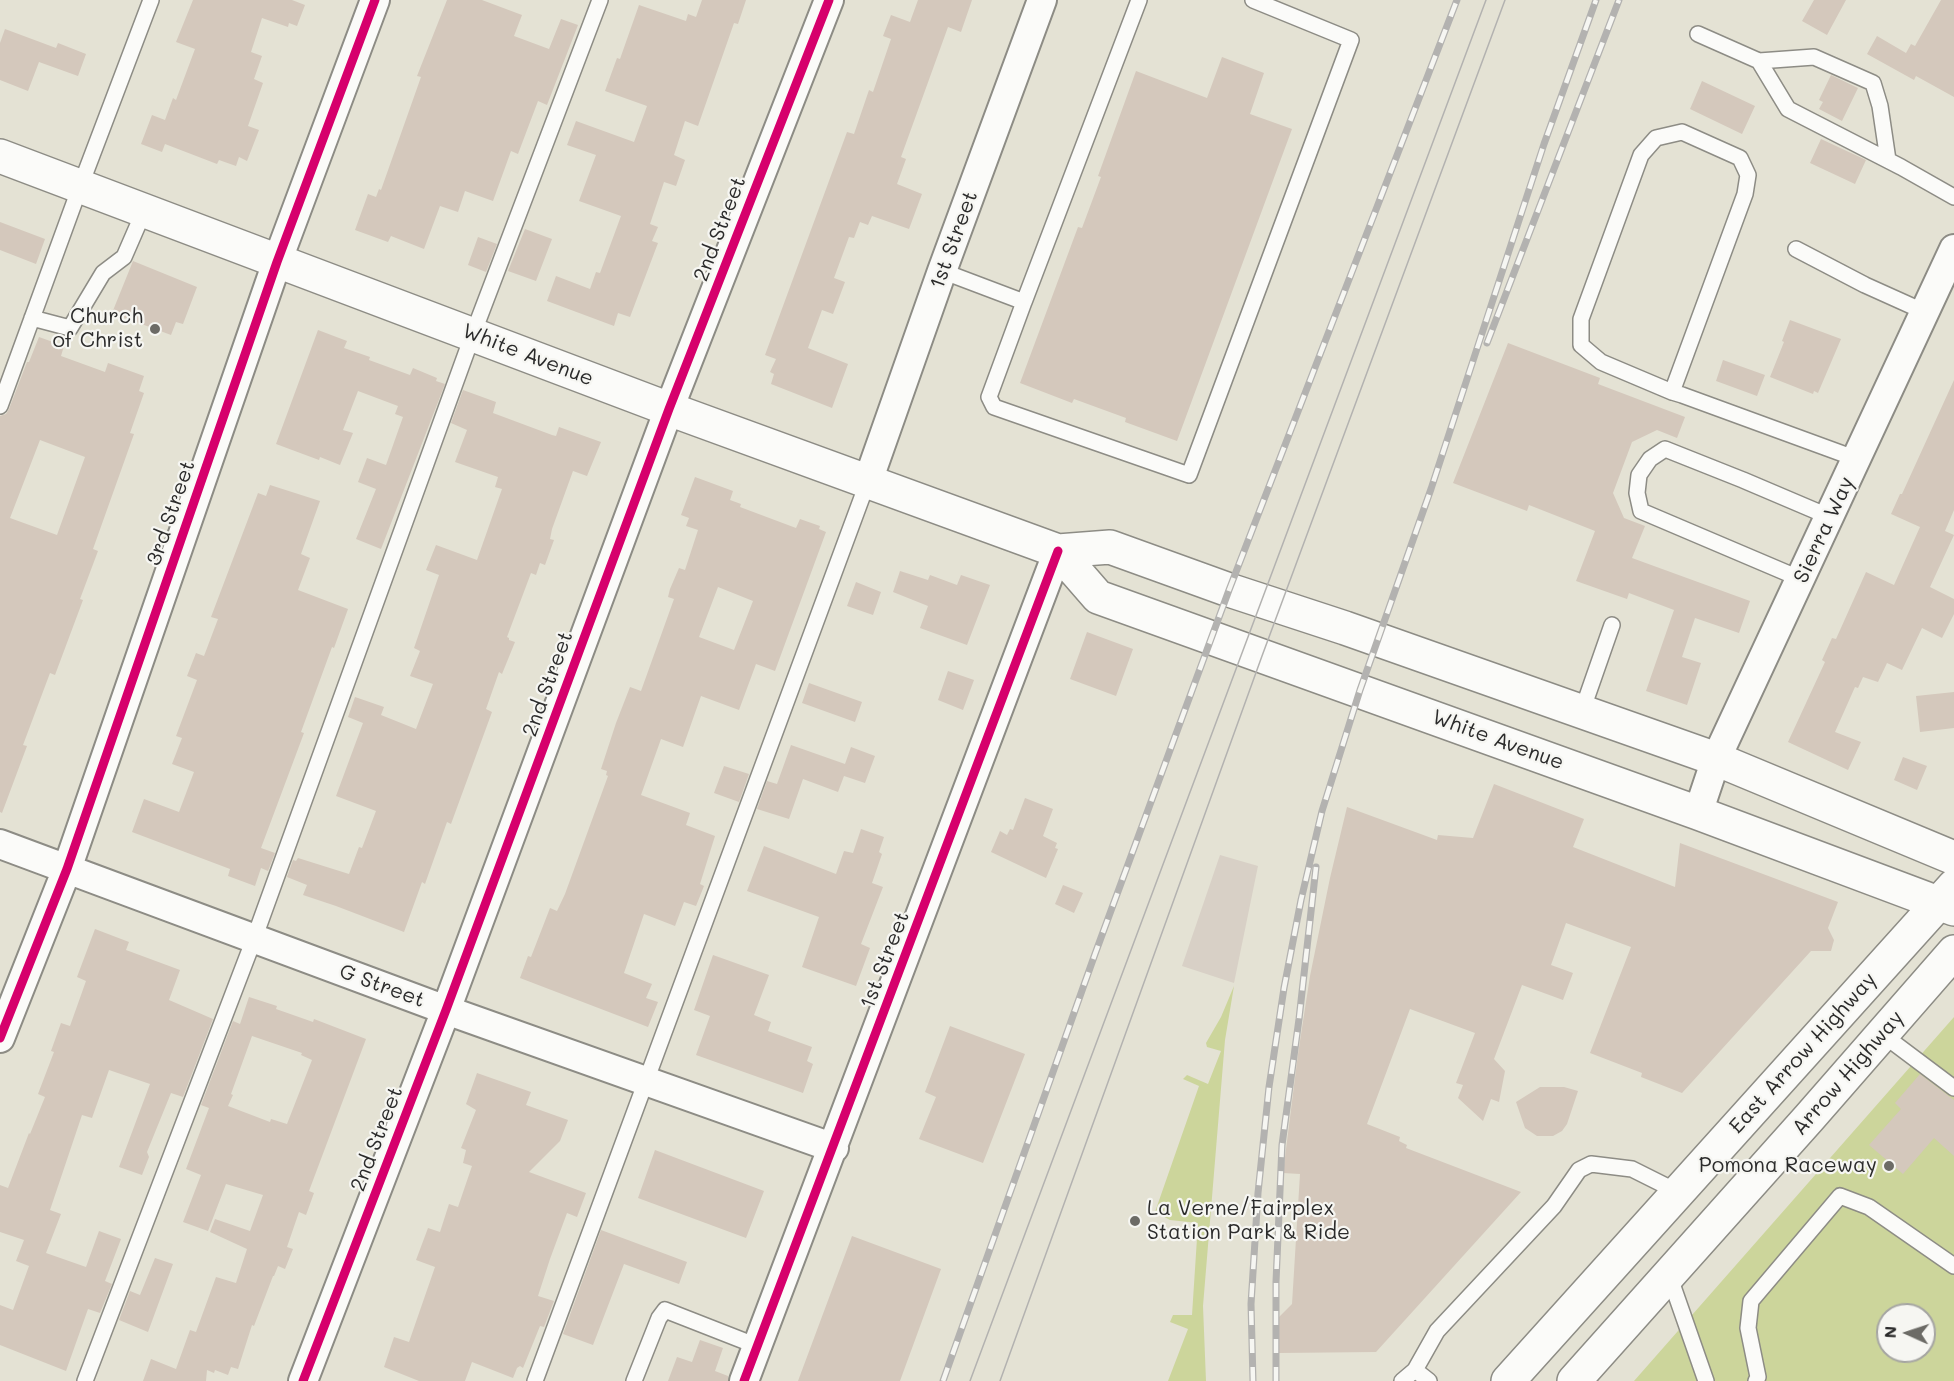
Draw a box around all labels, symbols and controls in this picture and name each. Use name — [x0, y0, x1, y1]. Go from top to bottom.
street label: 2nd Street — [688, 173, 752, 285]
street label: 1st Street — [925, 188, 983, 292]
place label: Church of Christ — [52, 304, 143, 354]
street label: White Avenue — [459, 318, 597, 392]
marker: Church of Christ — [148, 322, 162, 336]
street label: 3rd Street — [141, 457, 201, 569]
street label: Sierra Way — [1788, 473, 1860, 587]
street label: 2nd Street — [517, 628, 579, 740]
street label: White Avenue — [1429, 705, 1567, 775]
street label: 1st Street — [855, 908, 915, 1012]
street label: G Street — [336, 959, 428, 1013]
street label: East Arrow Highway — [1724, 967, 1882, 1139]
street label: Arrow Highway — [1787, 1006, 1909, 1140]
street label: 2nd Street — [345, 1083, 409, 1195]
place label: Pomona Raceway — [1699, 1153, 1877, 1179]
marker: Pomona Raceway — [1882, 1159, 1896, 1173]
place label: La Verne/Fairplex Station Park & Ride — [1147, 1196, 1350, 1246]
marker: La Verne/Fairplex Station Park & Ride — [1128, 1214, 1142, 1228]
north arrow — [1876, 1303, 1936, 1363]
text: N — [1879, 1326, 1900, 1339]

